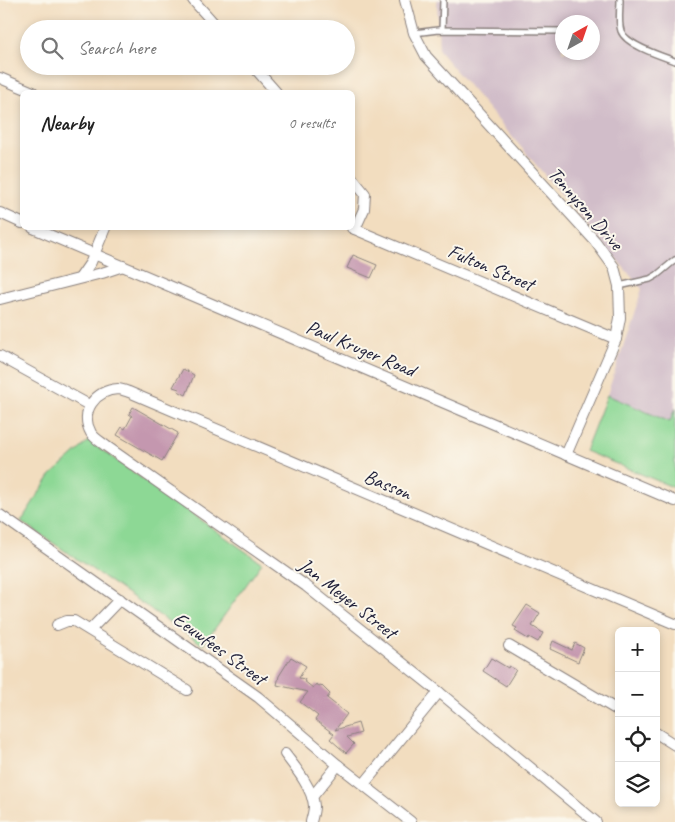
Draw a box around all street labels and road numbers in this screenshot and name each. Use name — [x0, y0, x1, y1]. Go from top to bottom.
street label: Tennyson Drive — [543, 162, 630, 256]
street label: Fulton Street — [444, 238, 541, 298]
street label: Paul Kruger Road — [302, 314, 422, 384]
street label: Basson — [360, 463, 416, 506]
street label: Jan Meyer Street — [293, 552, 404, 646]
street label: Eeuwfees Street — [168, 606, 274, 692]

